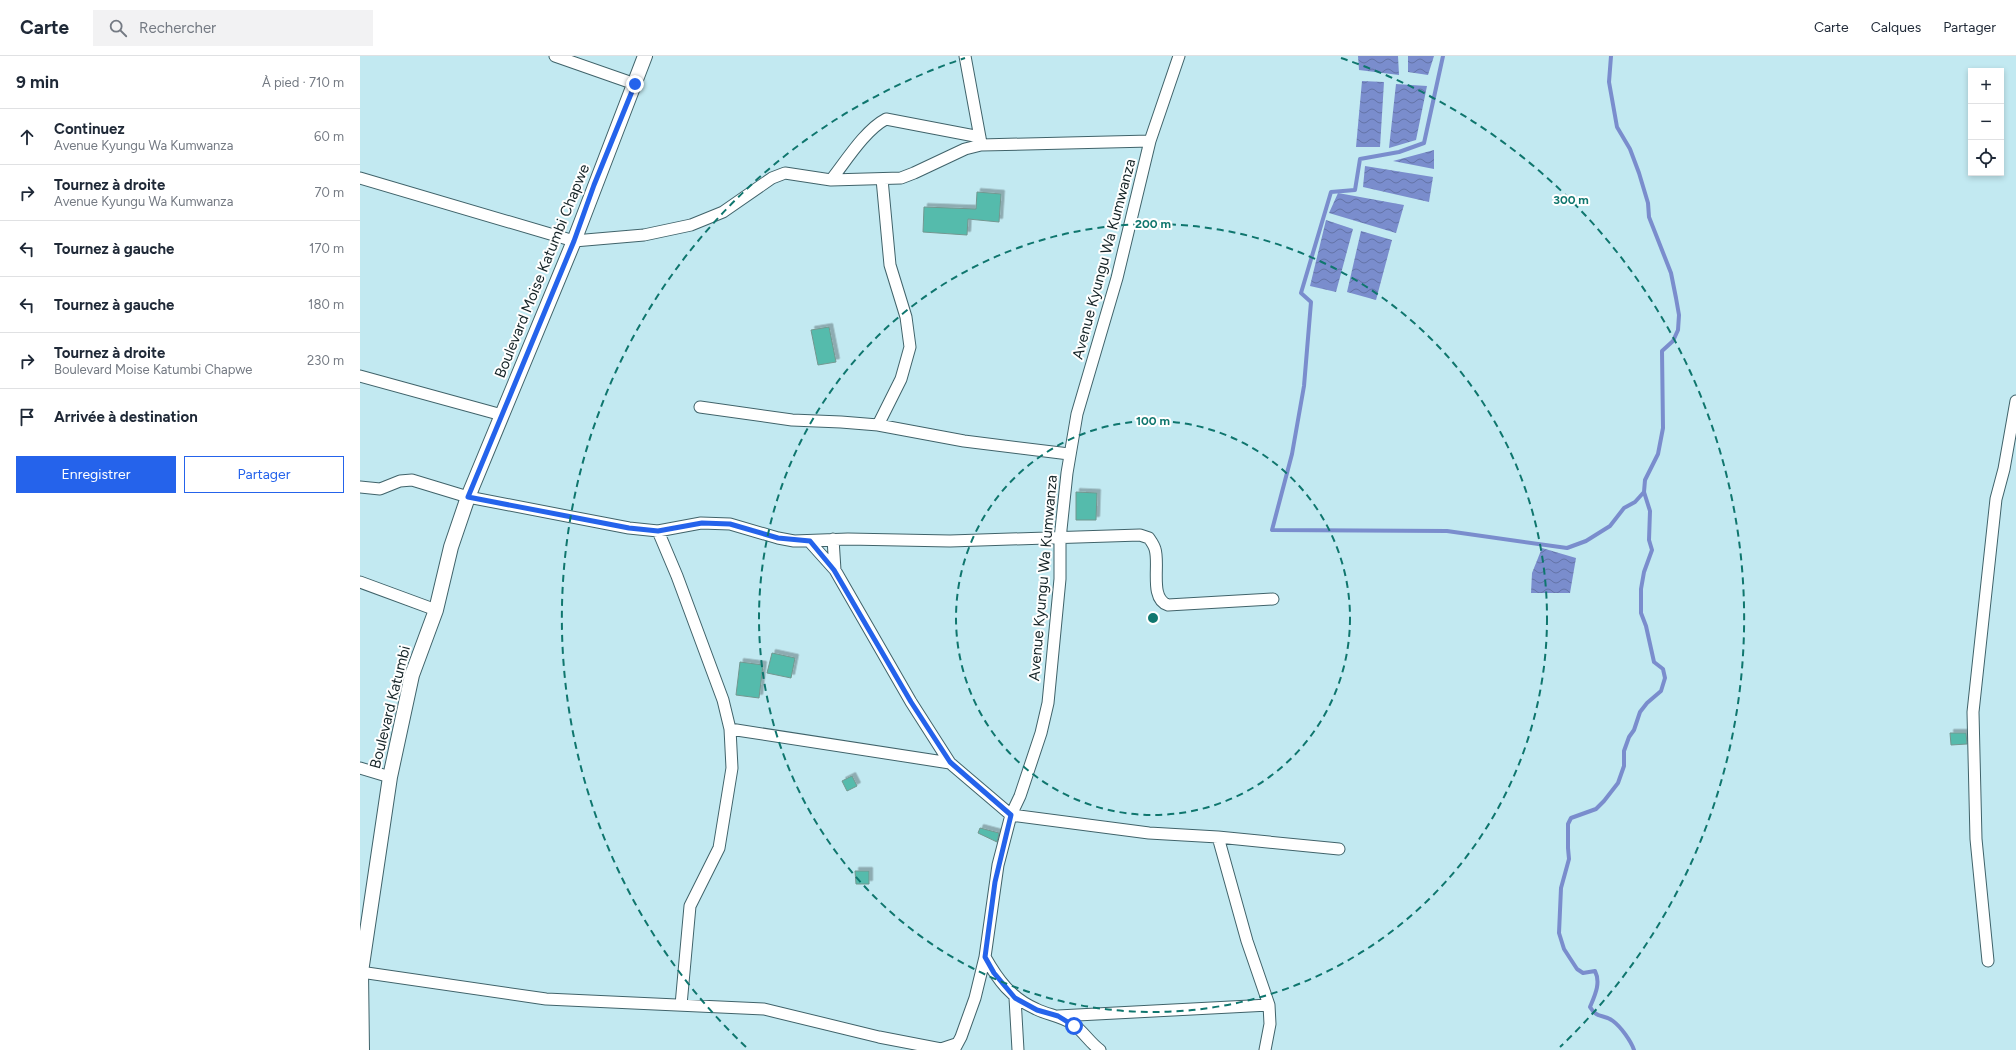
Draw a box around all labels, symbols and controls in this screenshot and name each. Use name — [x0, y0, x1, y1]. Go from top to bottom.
search box — [93, 10, 373, 46]
text: Carte — [20, 16, 69, 39]
icon: search — [107, 17, 129, 39]
text: Rechercher — [139, 19, 216, 37]
text: Carte — [1814, 19, 1849, 36]
text: Calques — [1871, 19, 1921, 36]
text: Partager — [1943, 19, 1996, 36]
map controls — [1968, 68, 2004, 176]
button: + — [1968, 68, 2004, 104]
text: 9 min — [16, 72, 59, 92]
text: À pied · 710 m — [262, 75, 344, 90]
route end — [626, 75, 644, 93]
button: − — [1968, 104, 2004, 140]
text: Continuez — [54, 120, 125, 138]
icon: ahead — [16, 126, 38, 148]
text: 60 m — [314, 129, 344, 144]
text: Avenue Kyungu Wa Kumwanza — [54, 138, 233, 153]
button: locate — [1968, 140, 2004, 176]
street label: Avenue Kyungu Wa Kumwanza — [1069, 157, 1139, 361]
street label: Boulevard Moise Katumbi Chapwe — [491, 162, 593, 380]
text: Tournez à droite — [54, 176, 165, 194]
icon: right — [16, 182, 38, 204]
text: 70 m — [314, 185, 344, 200]
text: 300 m — [1553, 193, 1589, 207]
text: Avenue Kyungu Wa Kumwanza — [54, 194, 233, 209]
text: 200 m — [1135, 217, 1171, 231]
icon: left — [16, 238, 38, 260]
text: Tournez à gauche — [54, 240, 174, 258]
text: 170 m — [309, 241, 344, 256]
icon: left — [16, 294, 38, 316]
text: Tournez à gauche — [54, 296, 174, 314]
text: 180 m — [308, 297, 344, 312]
text: Tournez à droite — [54, 344, 165, 362]
icon: right — [16, 350, 38, 372]
text: 230 m — [307, 353, 344, 368]
text: Boulevard Moise Katumbi Chapwe — [54, 362, 252, 377]
icon: arrive — [16, 406, 38, 428]
text: Arrivée à destination — [54, 408, 198, 426]
text: 100 m — [1136, 414, 1170, 428]
button: Enregistrer — [16, 456, 176, 493]
button: Partager — [184, 456, 344, 493]
street label: Avenue Kyungu Wa Kumwanza — [1025, 474, 1061, 682]
centre of rings — [1146, 611, 1160, 625]
street label: Boulevard Katumbi — [366, 644, 414, 770]
route start — [1065, 1017, 1083, 1035]

